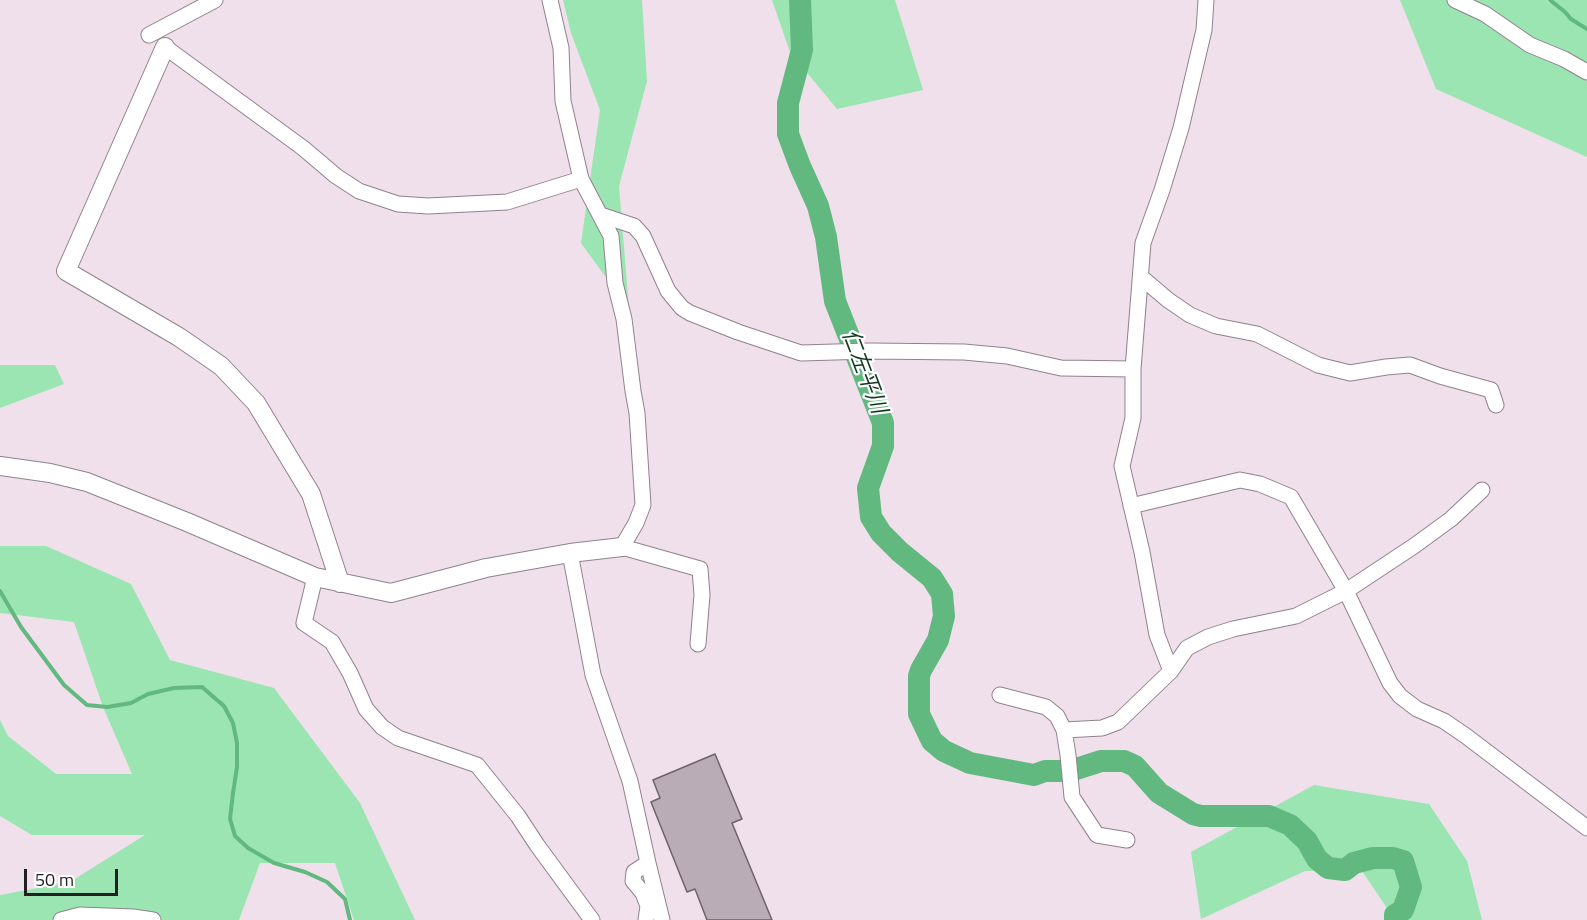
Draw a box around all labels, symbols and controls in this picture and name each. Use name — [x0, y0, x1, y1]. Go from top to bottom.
water label: 仁左平川 — [835, 326, 891, 418]
scale bar — [27, 857, 122, 895]
text: 50 m — [35, 866, 74, 893]

